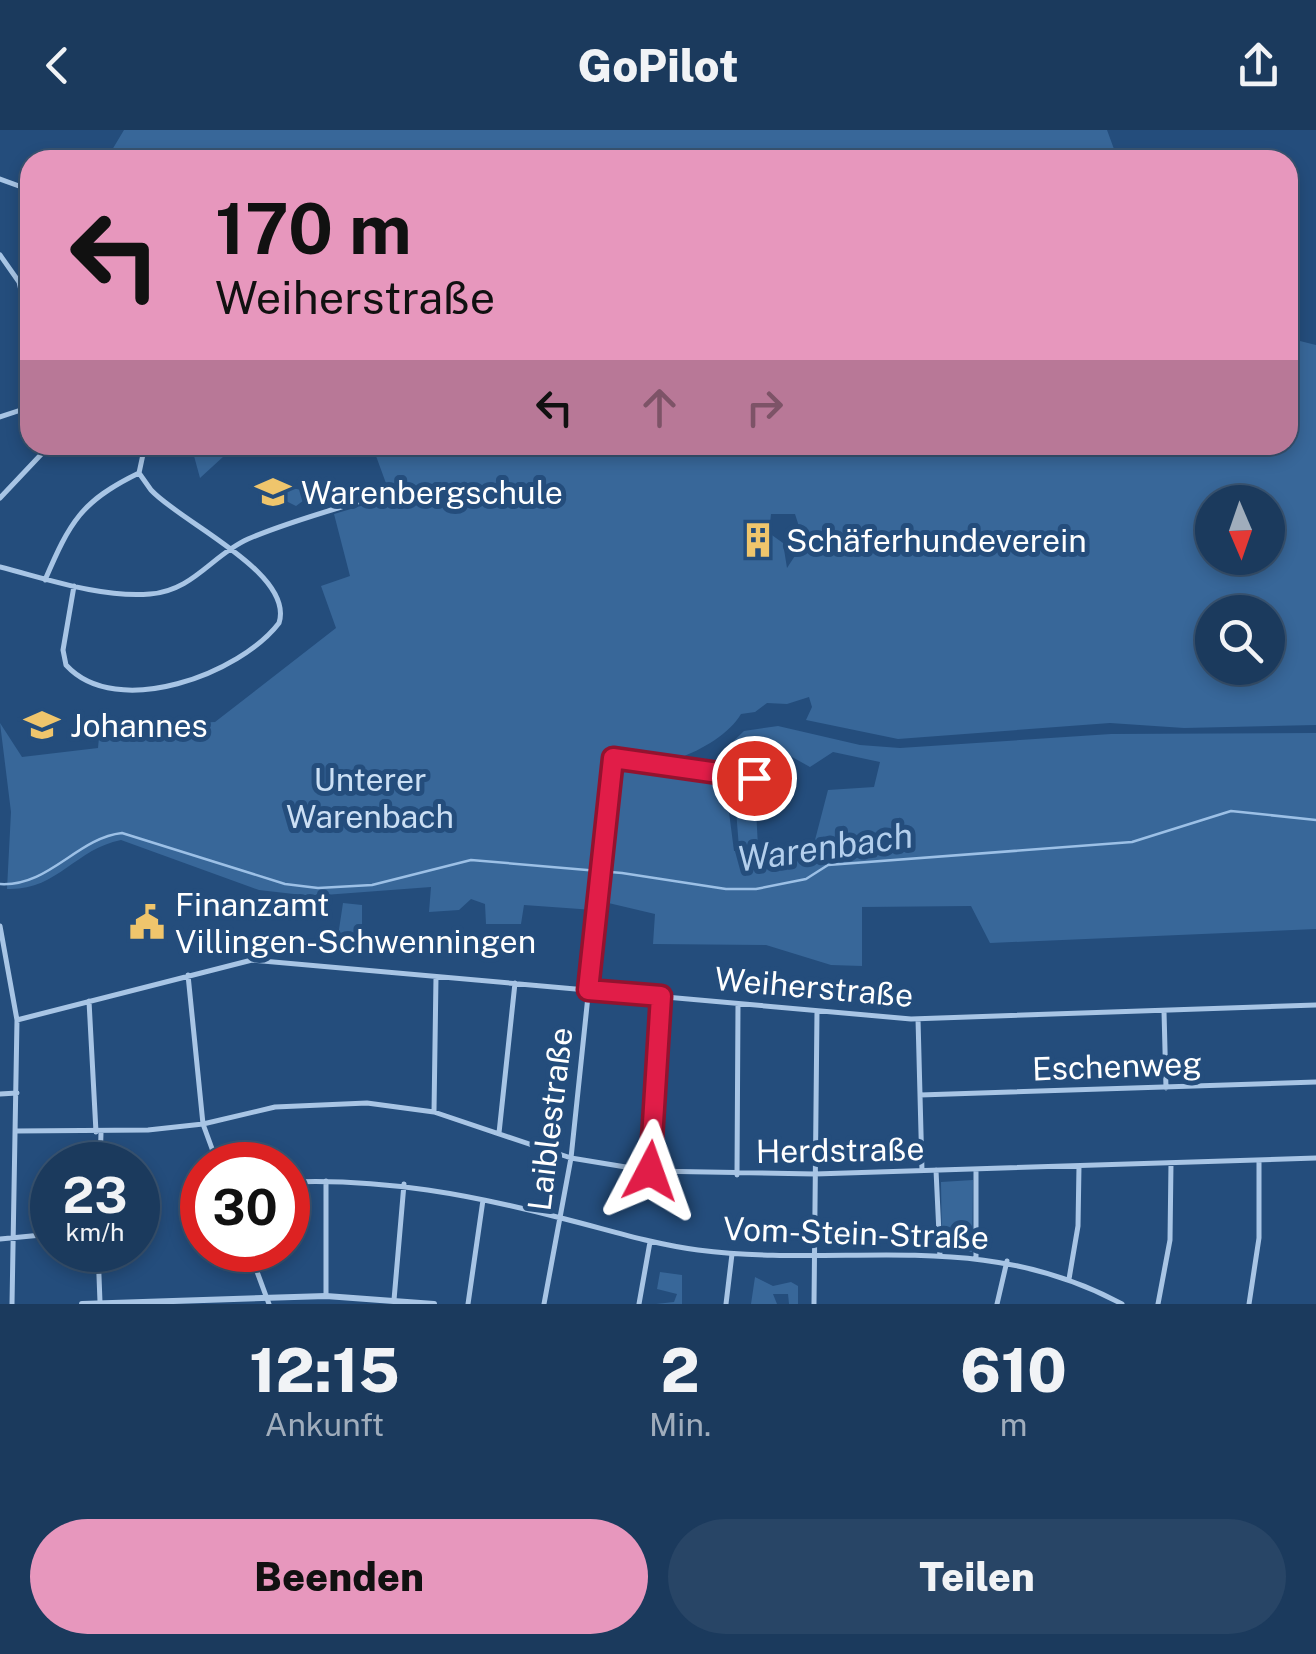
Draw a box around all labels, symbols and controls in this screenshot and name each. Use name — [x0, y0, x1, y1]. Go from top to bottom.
icon: back — [30, 38, 85, 93]
icon: share — [1231, 38, 1286, 93]
text: GoPilot — [578, 39, 738, 92]
text: 170 m — [215, 187, 412, 270]
icon: left — [50, 190, 180, 320]
text: Weiherstraße — [215, 271, 495, 324]
icon: left — [527, 380, 582, 435]
icon: ahead — [632, 380, 687, 435]
icon: right — [737, 380, 792, 435]
school or university icon: Warenbergschule — [254, 473, 292, 511]
place label: Warenbergschule — [301, 474, 563, 511]
north arrow — [1195, 485, 1285, 575]
map controls — [1195, 485, 1285, 685]
building icon: Schäferhundeverein — [739, 521, 777, 559]
place label: Schäferhundeverein — [786, 522, 1087, 559]
button: search — [1195, 595, 1285, 685]
school or university icon: Johannes — [23, 706, 61, 744]
place label: Johannes — [70, 707, 208, 744]
pin — [712, 736, 797, 821]
icon: arrive — [727, 751, 782, 806]
park label: Unterer Warenbach — [286, 761, 454, 835]
water label: Warenbach — [735, 814, 915, 880]
place label: Finanzamt Villingen-Schwenningen — [175, 886, 536, 960]
public building icon: Finanzamt Villingen-Schwenningen — [128, 903, 166, 941]
street label: Weiherstraße — [713, 960, 915, 1014]
street label: Laiblestraße — [520, 1025, 580, 1213]
street label: Eschenweg — [1031, 1045, 1203, 1087]
position arrow — [598, 1119, 702, 1223]
street label: Herdstraße — [755, 1130, 925, 1170]
speed limit sign: 30 — [180, 1142, 310, 1272]
text: 23 — [62, 1165, 128, 1224]
street label: Vom-Stein-Straße — [722, 1210, 990, 1256]
text: km/h — [66, 1217, 124, 1247]
text: 12:15 — [249, 1335, 400, 1406]
text: 2 — [660, 1335, 700, 1406]
text: 610 — [960, 1335, 1067, 1406]
text: Ankunft — [265, 1406, 384, 1443]
text: Min. — [649, 1406, 711, 1443]
text: m — [1000, 1406, 1027, 1443]
button: Beenden — [30, 1519, 648, 1634]
button: Teilen — [668, 1519, 1286, 1634]

